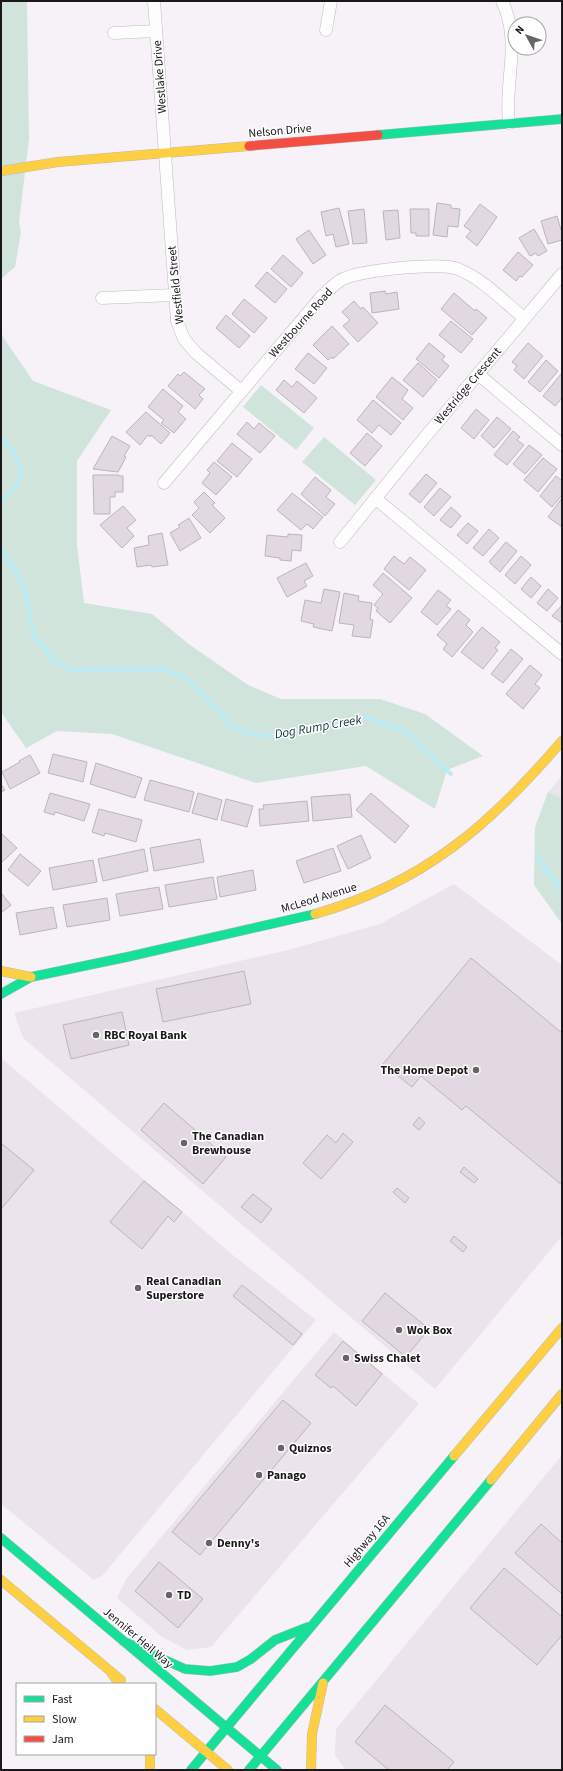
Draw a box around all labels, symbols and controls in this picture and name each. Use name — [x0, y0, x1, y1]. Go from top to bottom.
north arrow — [507, 16, 547, 56]
text: N — [512, 22, 528, 38]
street label: Westlake Drive — [149, 40, 171, 114]
street label: Nelson Drive — [248, 120, 312, 142]
street label: Westfield Street — [163, 245, 189, 325]
street label: Westbourne Road — [265, 284, 337, 362]
street label: Westridge Crescent — [431, 344, 505, 428]
water label: Dog Rump Creek — [273, 710, 364, 744]
street label: McLeod Avenue — [279, 878, 359, 918]
place label: RBC Royal Bank — [104, 1027, 187, 1044]
marker: RBC Royal Bank — [91, 1030, 101, 1040]
place label: The Home Depot — [381, 1062, 468, 1079]
marker: The Home Depot — [471, 1065, 481, 1075]
place label: The Canadian Brewhouse — [192, 1128, 264, 1159]
marker: The Canadian Brewhouse — [179, 1138, 189, 1148]
place label: Real Canadian Superstore — [146, 1273, 221, 1304]
marker: Real Canadian Superstore — [133, 1283, 143, 1293]
place label: Wok Box — [407, 1322, 452, 1339]
marker: Wok Box — [394, 1325, 404, 1335]
place label: Swiss Chalet — [354, 1350, 421, 1367]
marker: Swiss Chalet — [341, 1353, 351, 1363]
place label: Quiznos — [289, 1440, 332, 1457]
marker: Quiznos — [276, 1443, 286, 1453]
place label: Panago — [267, 1467, 306, 1484]
marker: Panago — [254, 1470, 264, 1480]
street label: Highway 16A — [340, 1511, 395, 1571]
place label: Denny's — [217, 1535, 260, 1552]
marker: Denny's — [204, 1538, 214, 1548]
place label: TD — [177, 1587, 192, 1604]
marker: TD — [164, 1590, 174, 1600]
street label: Jennifer Heil Way — [99, 1604, 177, 1673]
legend — [16, 1683, 156, 1755]
text: Fast — [52, 1691, 72, 1708]
text: Slow — [52, 1711, 77, 1728]
text: Jam — [52, 1731, 74, 1748]

